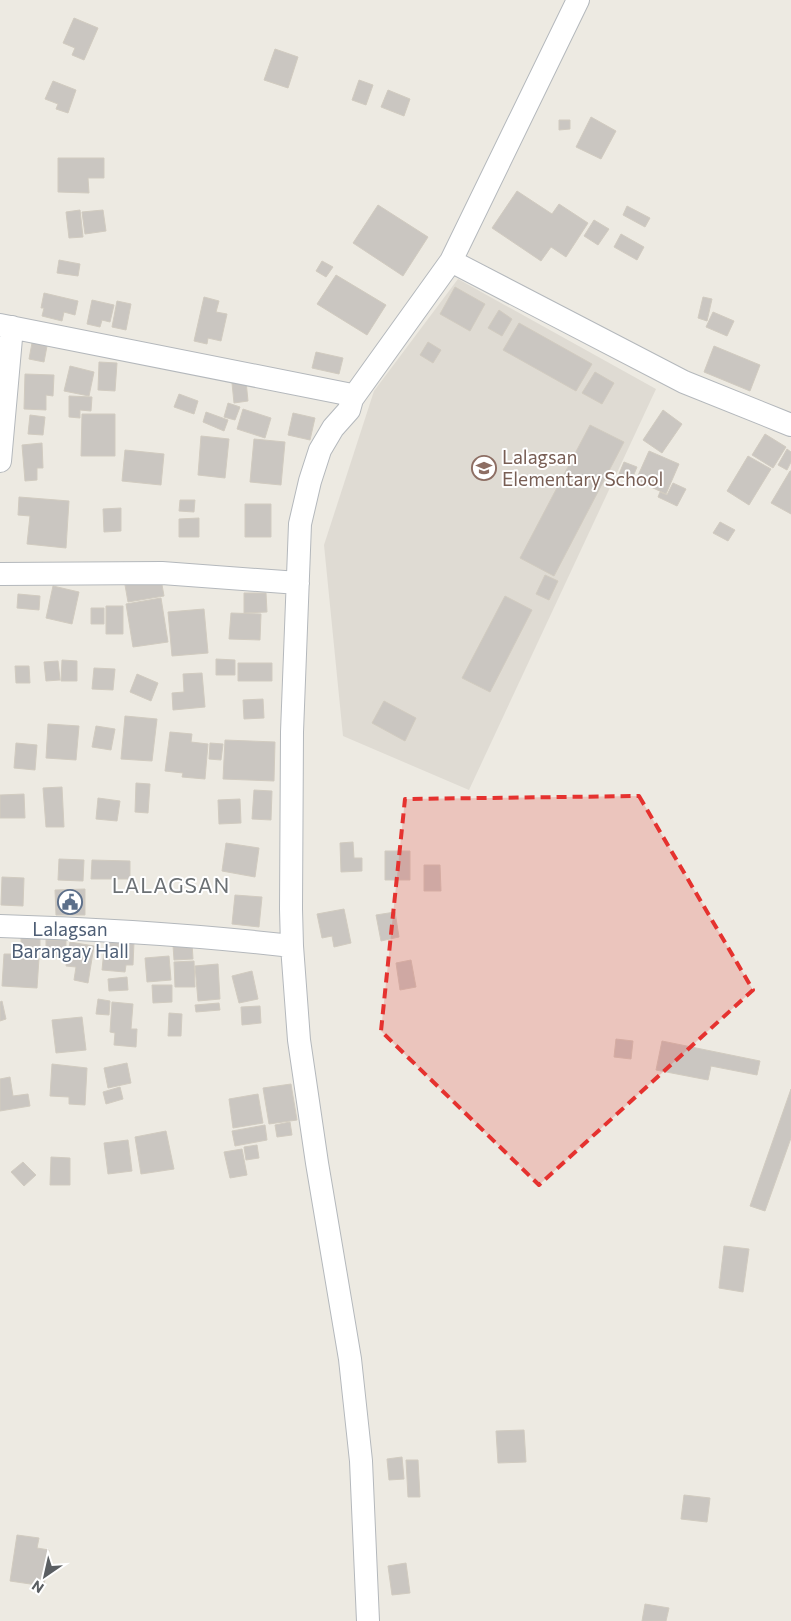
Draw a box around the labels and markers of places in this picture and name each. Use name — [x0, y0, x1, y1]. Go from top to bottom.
place label: Lalagsan Elementary School — [502, 445, 663, 490]
school or university icon: Lalagsan Elementary School — [471, 455, 497, 481]
public building icon: Lalagsan Barangay Hall — [57, 889, 83, 915]
place label: Lalagsan Barangay Hall — [11, 917, 129, 962]

